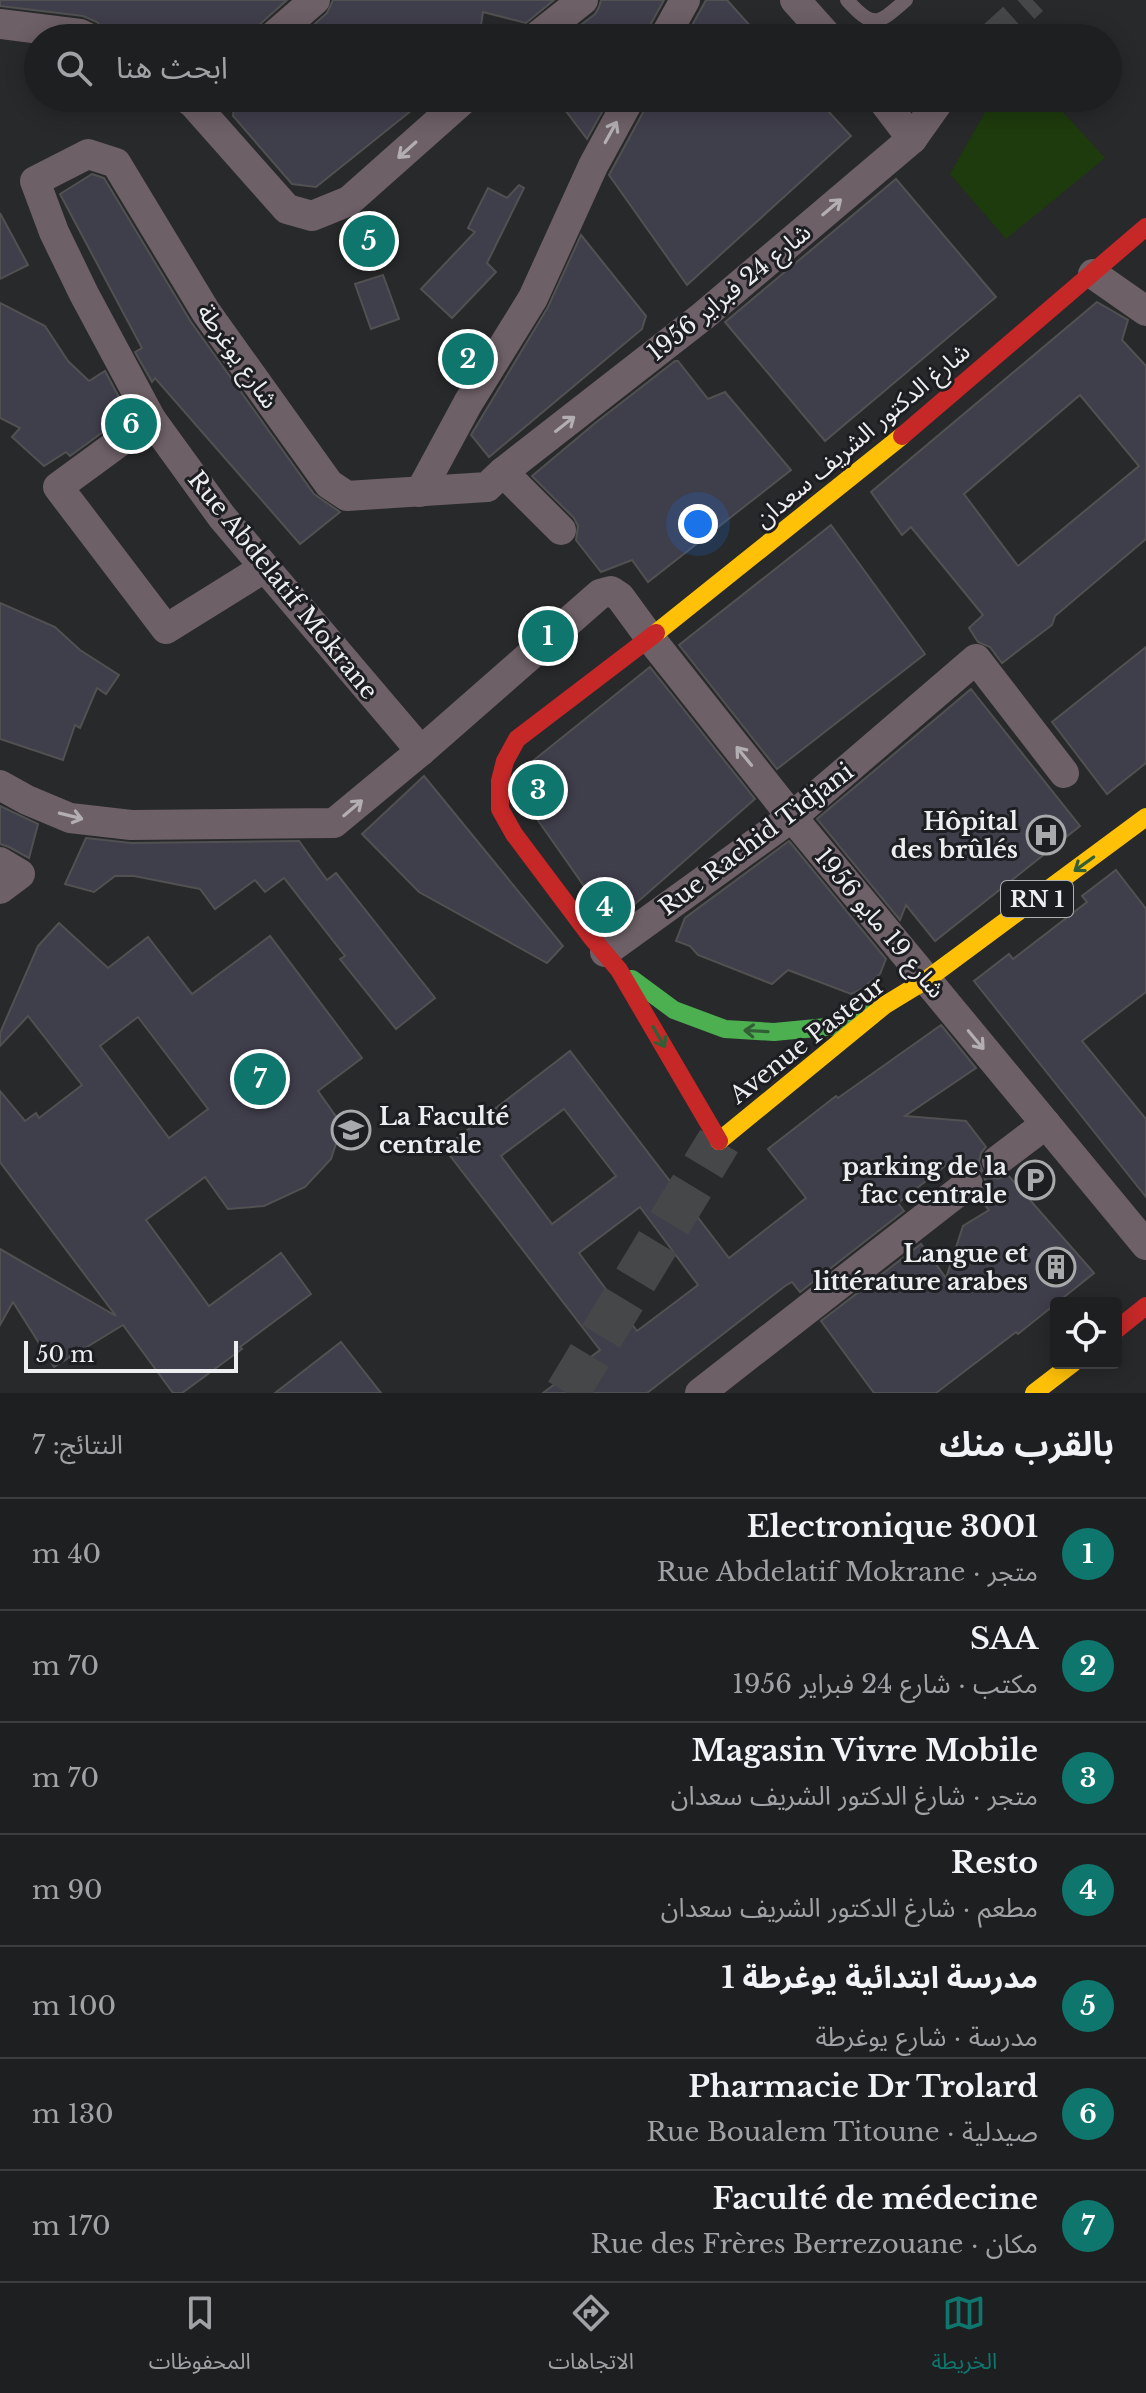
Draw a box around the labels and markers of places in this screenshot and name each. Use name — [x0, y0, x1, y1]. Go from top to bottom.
pin: 5 — [343, 211, 395, 271]
pin: 2 — [442, 329, 494, 389]
pin: 6 — [105, 394, 157, 454]
pin: 1 — [522, 606, 574, 666]
pin: 3 — [512, 760, 564, 820]
place label: Hôpital des brûlés — [891, 807, 1018, 864]
hospital icon: Hôpital des brûlés — [1025, 814, 1067, 856]
pin: 4 — [579, 877, 631, 937]
pin: 7 — [234, 1049, 286, 1109]
place label: La Faculté centrale — [379, 1102, 509, 1159]
school or university icon: La Faculté centrale — [330, 1109, 372, 1151]
place label: parking de la fac centrale — [842, 1152, 1007, 1209]
parking icon: parking de la fac centrale — [1014, 1159, 1056, 1201]
place label: Langue et littérature arabes — [813, 1239, 1029, 1296]
building icon: Langue et littérature arabes — [1035, 1246, 1077, 1288]

